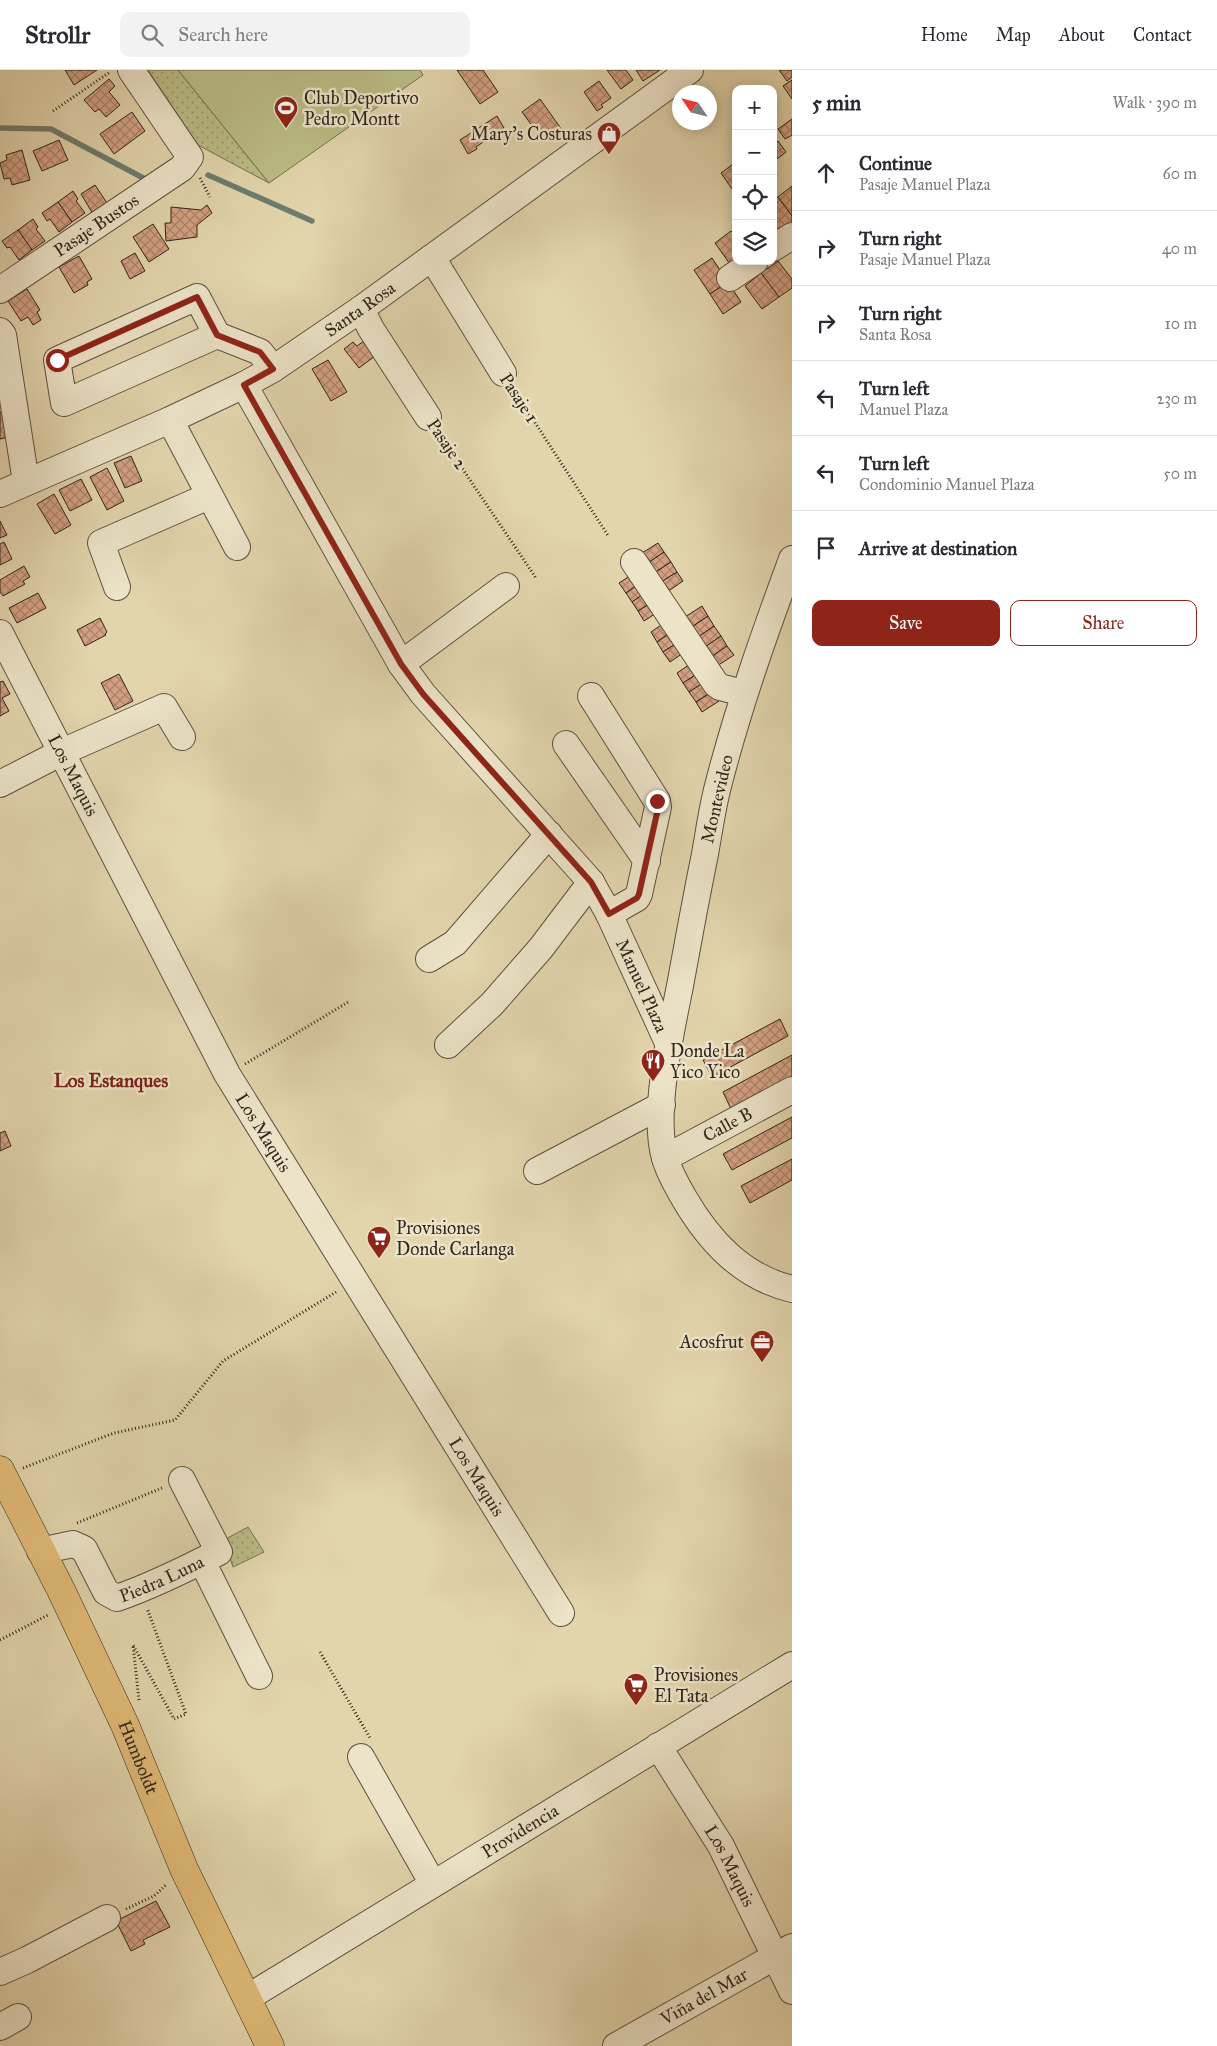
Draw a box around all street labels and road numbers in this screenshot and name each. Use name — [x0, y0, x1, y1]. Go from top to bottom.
street label: Pasaje Bustos — [50, 189, 143, 262]
street label: Santa Rosa — [320, 276, 400, 342]
street label: Pasaje 1 — [495, 369, 543, 427]
street label: Pasaje 2 — [422, 414, 472, 474]
street label: Los Maquis — [43, 731, 103, 820]
street label: Montevideo — [696, 753, 738, 845]
street label: Manuel Plaza — [611, 935, 673, 1036]
street label: Los Maquis — [231, 1089, 296, 1176]
street label: Calle B — [699, 1102, 756, 1147]
street label: Los Maquis — [444, 1433, 509, 1521]
street label: Piedra Luna — [116, 1550, 208, 1607]
street label: Humboldt — [113, 1717, 163, 1798]
street label: Providencia — [478, 1799, 563, 1863]
street label: Los Maquis — [700, 1821, 760, 1910]
street label: Viña del Mar — [656, 1963, 752, 2030]

